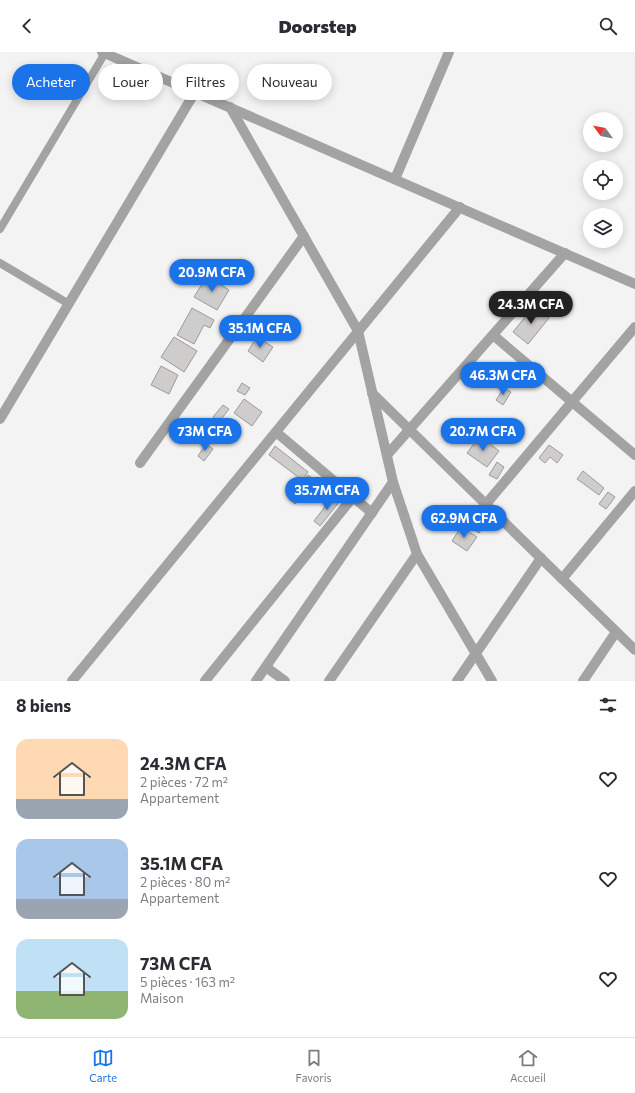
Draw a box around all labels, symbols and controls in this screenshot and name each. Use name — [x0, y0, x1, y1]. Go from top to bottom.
icon: back — [16, 15, 38, 37]
text: Doorstep — [278, 15, 357, 37]
icon: search — [597, 15, 619, 37]
chip: Acheter — [12, 64, 90, 100]
chip: Louer — [98, 64, 163, 100]
chip: Filtres — [171, 64, 239, 100]
chip: Nouveau — [247, 64, 332, 100]
north arrow — [583, 112, 623, 152]
map controls — [583, 112, 623, 248]
button: locate — [583, 160, 623, 200]
button: layers — [583, 208, 623, 248]
pin: 20.9M CFA — [166, 259, 258, 293]
text: 20.9M CFA — [178, 264, 246, 280]
pin: 24.3M CFA — [485, 291, 577, 325]
text: 24.3M CFA — [498, 296, 564, 312]
pin: 35.1M CFA — [214, 315, 306, 349]
text: 35.1M CFA — [228, 320, 292, 336]
pin: 46.3M CFA — [457, 362, 549, 396]
text: 46.3M CFA — [469, 367, 537, 383]
pin: 73M CFA — [168, 418, 242, 452]
pin: 20.7M CFA — [437, 418, 529, 452]
text: 73M CFA — [178, 423, 232, 439]
text: 20.7M CFA — [450, 423, 516, 439]
pin: 35.7M CFA — [281, 477, 373, 511]
text: 35.7M CFA — [294, 482, 360, 498]
pin: 62.9M CFA — [418, 505, 510, 539]
text: 62.9M CFA — [431, 510, 497, 526]
icon: filters — [597, 694, 619, 716]
text: 8 biens — [16, 695, 71, 716]
text: 24.3M CFA — [140, 753, 227, 774]
icon: home — [48, 755, 96, 803]
icon: heart — [597, 768, 619, 790]
text: 2 pièces · 72 m² — [140, 774, 228, 790]
text: Appartement — [140, 790, 219, 806]
text: 35.1M CFA — [140, 853, 223, 874]
icon: home — [48, 855, 96, 903]
icon: heart — [597, 868, 619, 890]
text: 2 pièces · 80 m² — [140, 874, 230, 890]
text: Appartement — [140, 890, 219, 906]
text: 73M CFA — [140, 953, 212, 974]
icon: home — [48, 955, 96, 1003]
icon: heart — [597, 968, 619, 990]
text: 5 pièces · 163 m² — [140, 974, 235, 990]
text: Maison — [140, 990, 184, 1006]
tab: Carte — [89, 1047, 117, 1084]
tab: Favoris — [296, 1047, 332, 1084]
tab: Accueil — [510, 1047, 546, 1084]

